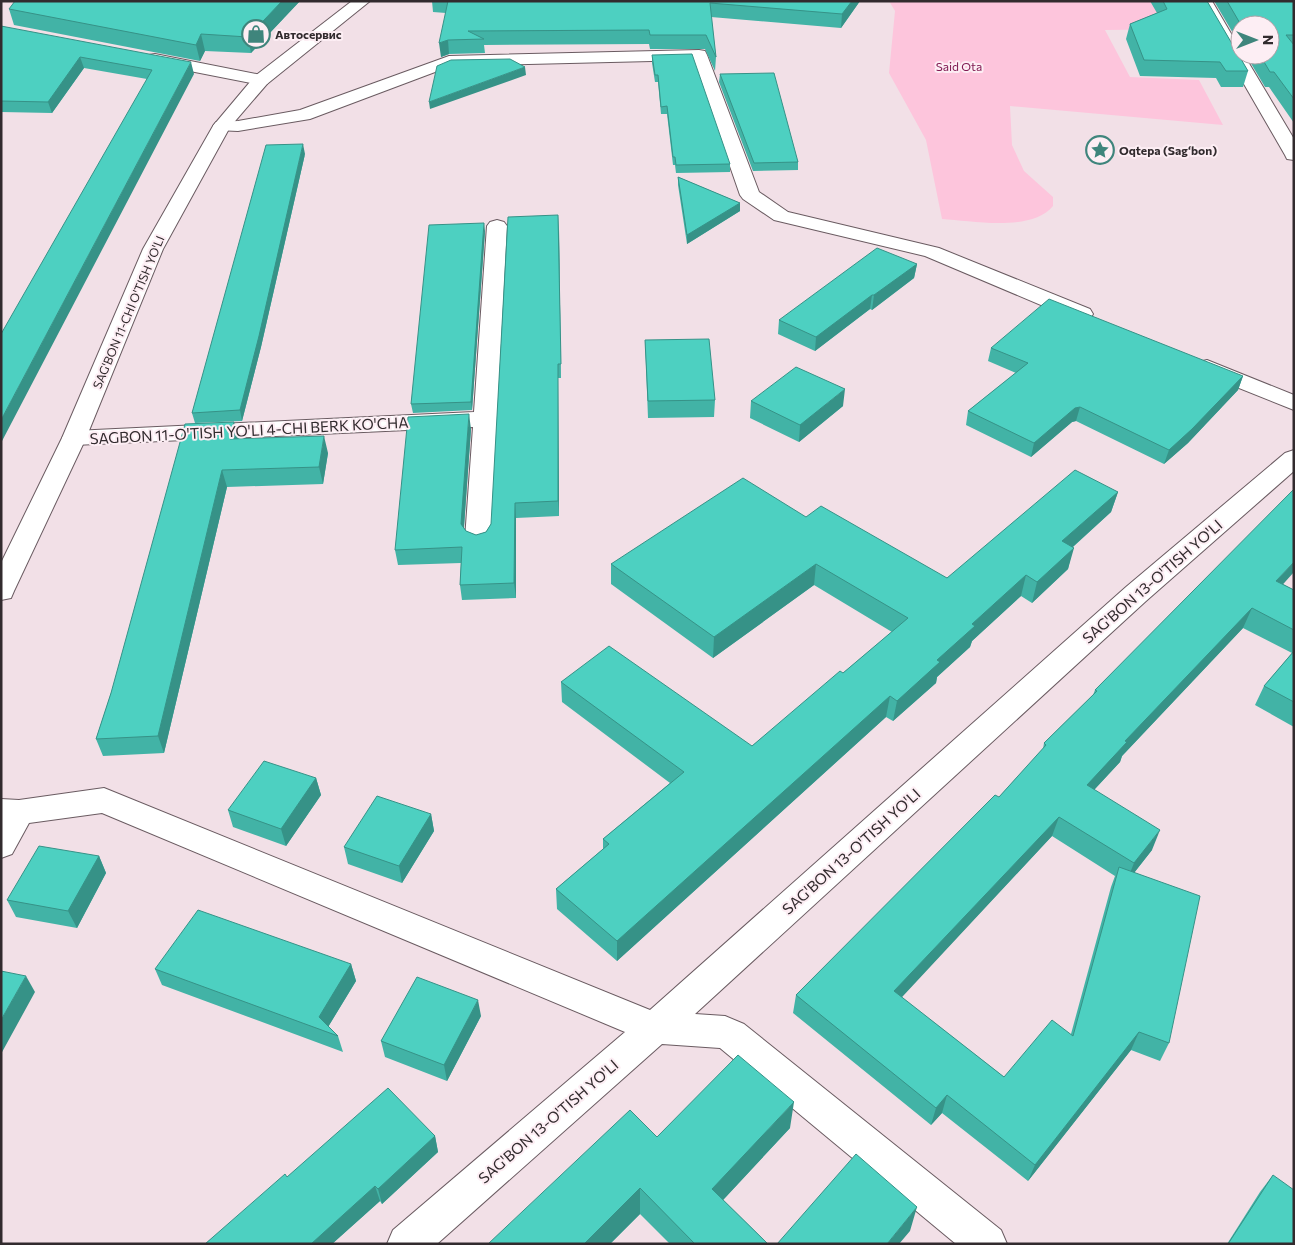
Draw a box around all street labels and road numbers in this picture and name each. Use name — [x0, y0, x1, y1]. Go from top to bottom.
street label: SAG'BON 11-CHI O'TISH YO'LI — [89, 233, 167, 391]
street label: SAGBON 11-O'TISH YO'LI 4-CHI BERK KO'CHA — [89, 413, 409, 447]
street label: SAG'BON 13-O'TISH YO'LI — [1078, 515, 1226, 647]
street label: SAG'BON 13-O'TISH YO'LI — [778, 784, 924, 918]
street label: SAG'BON 13-O'TISH YO'LI — [474, 1055, 622, 1187]

